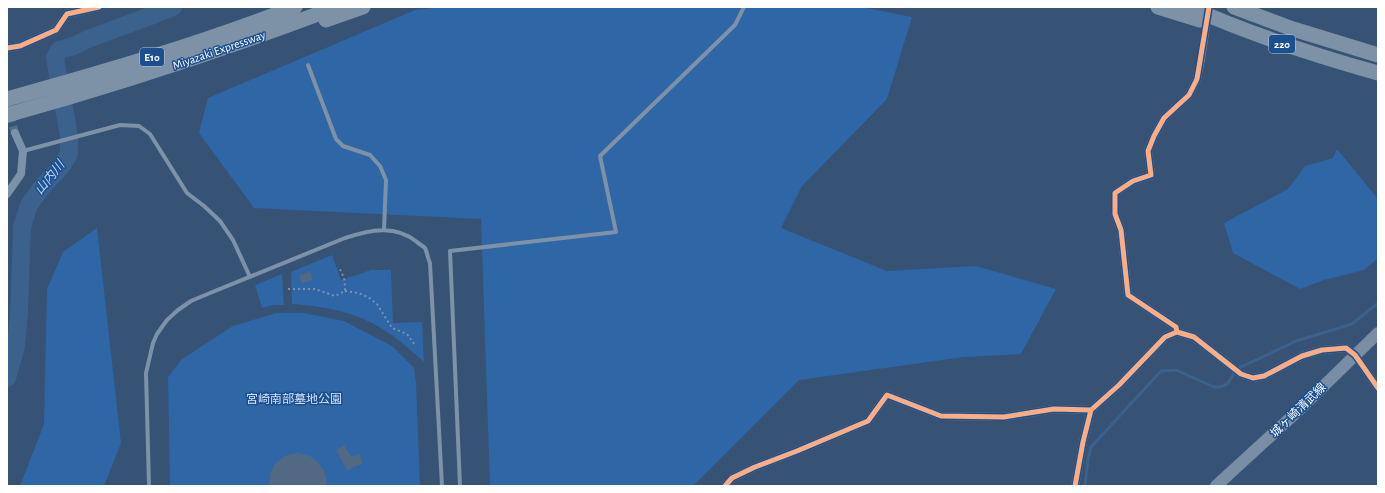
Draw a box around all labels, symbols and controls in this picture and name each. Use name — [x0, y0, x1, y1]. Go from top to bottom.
street label: Miyazaki Expressway — [171, 28, 267, 72]
road number: 220 — [1269, 35, 1295, 53]
road number: E10 — [140, 48, 164, 66]
water label: 山内川 — [32, 157, 69, 197]
street label: 城ヶ崎清武線 — [1267, 380, 1328, 439]
park label: 宮崎南部墓地公園 — [246, 392, 342, 405]

